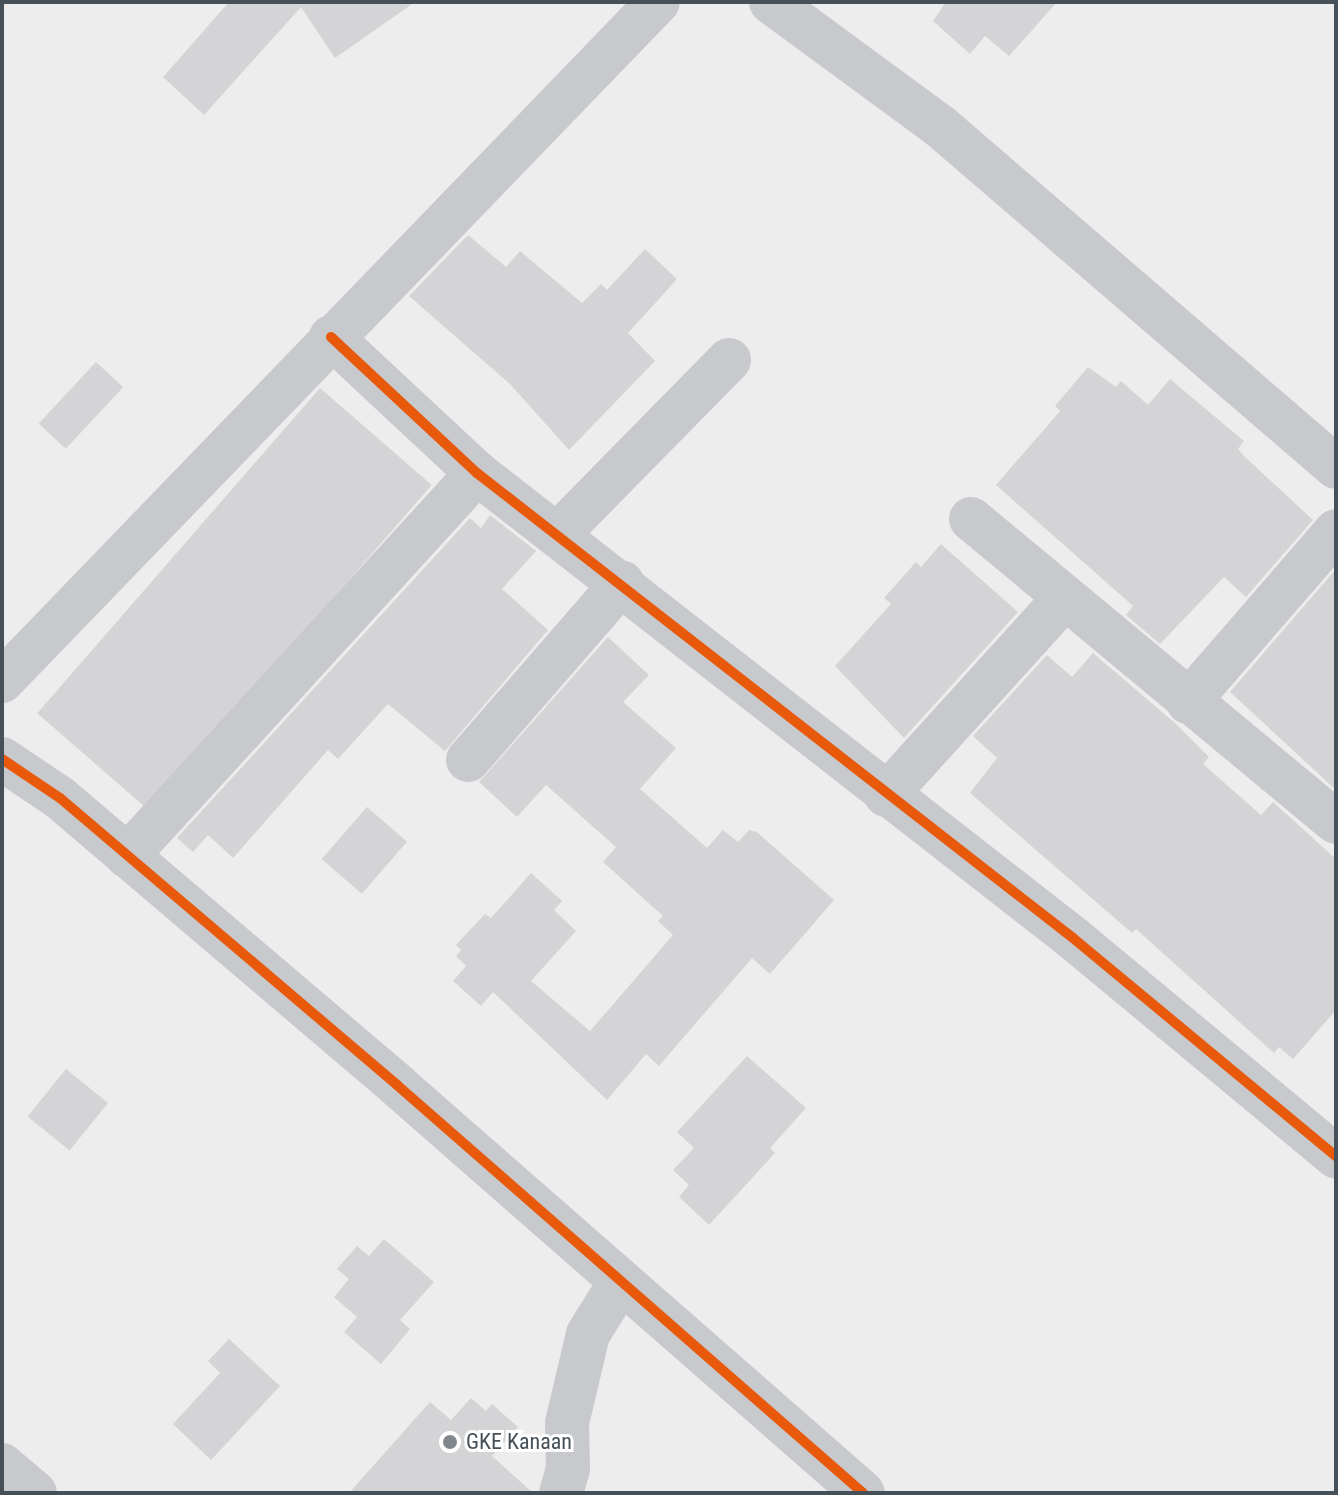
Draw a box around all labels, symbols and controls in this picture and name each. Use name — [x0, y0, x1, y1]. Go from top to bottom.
place label: GKE Kanaan — [466, 1429, 572, 1455]
marker: GKE Kanaan — [441, 1433, 459, 1451]

